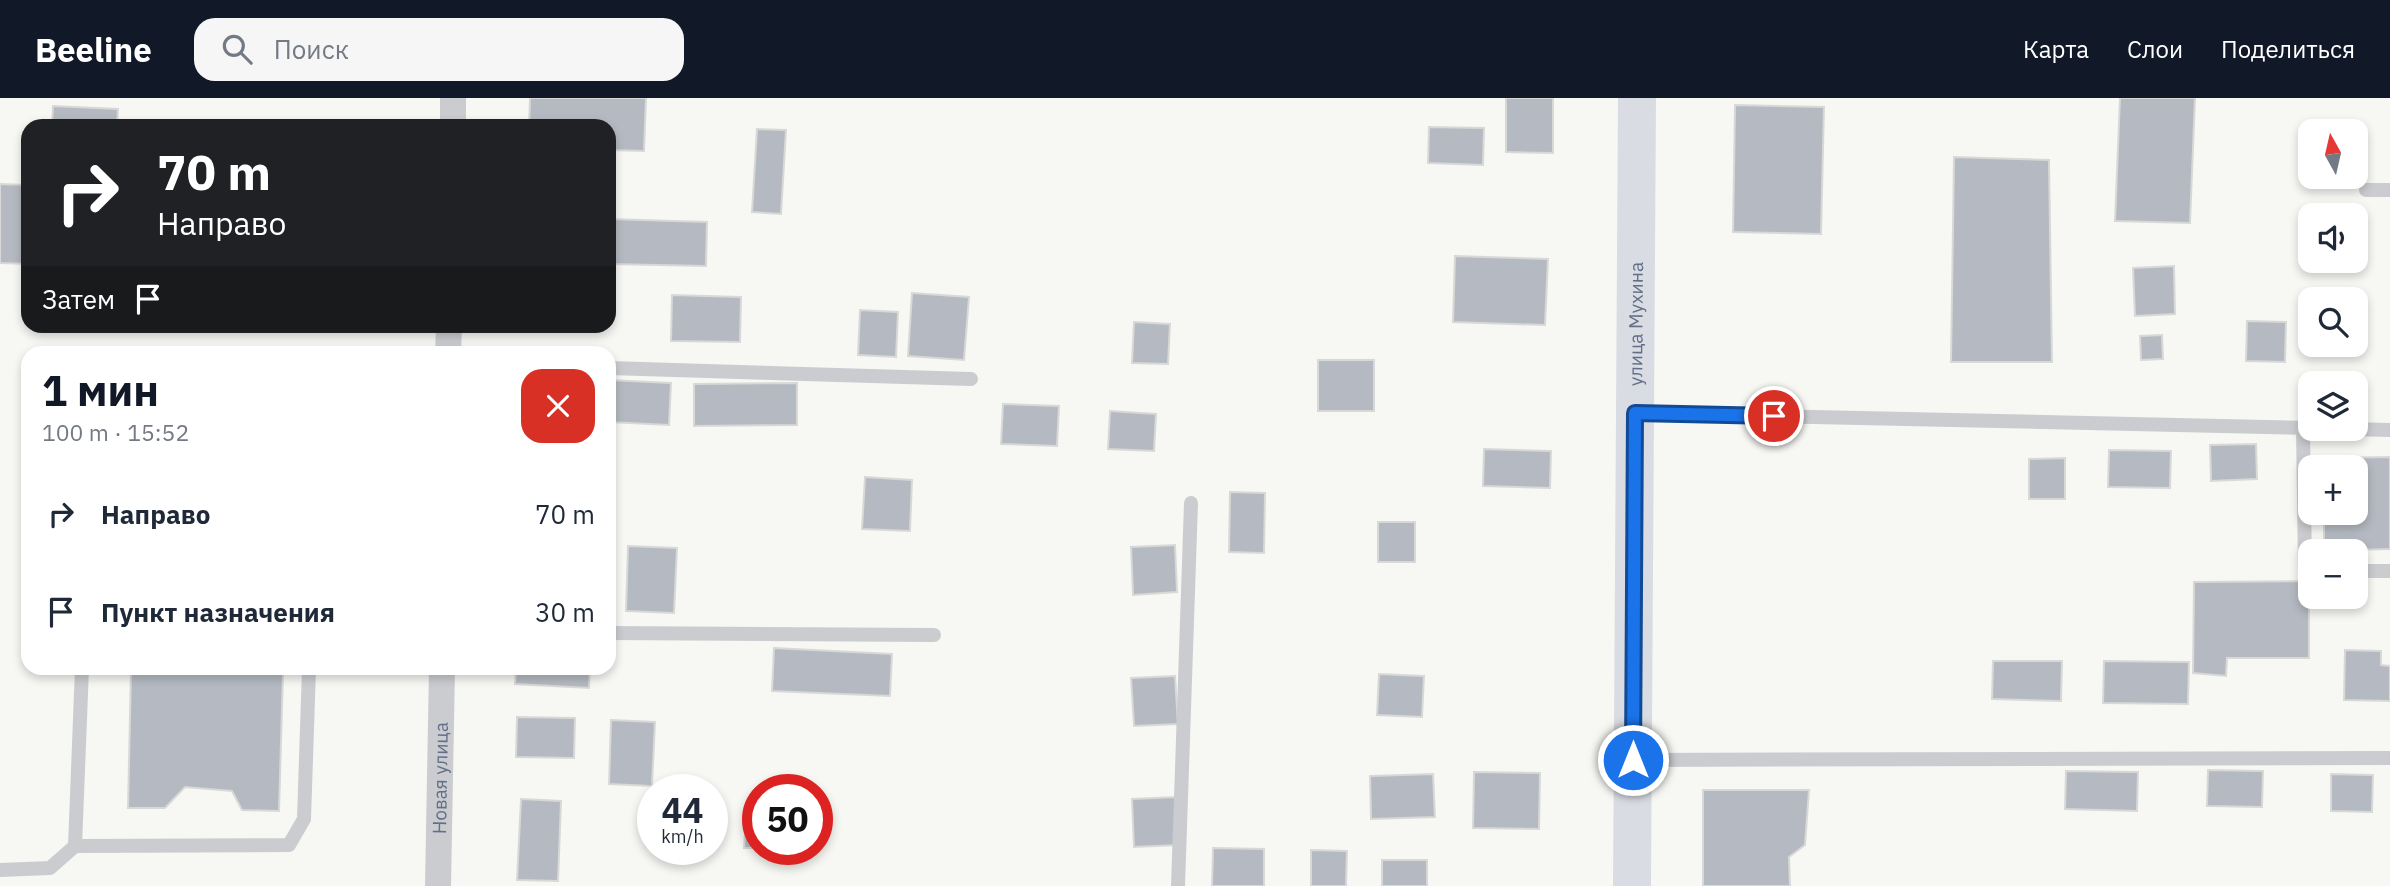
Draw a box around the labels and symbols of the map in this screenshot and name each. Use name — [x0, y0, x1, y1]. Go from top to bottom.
north arrow — [2298, 119, 2368, 189]
street label: улица Мухина — [1623, 262, 1648, 386]
pin — [1744, 386, 1804, 446]
street label: Новая улица — [427, 722, 453, 834]
position arrow — [1596, 723, 1670, 797]
speed limit sign: 50 — [742, 774, 833, 865]

